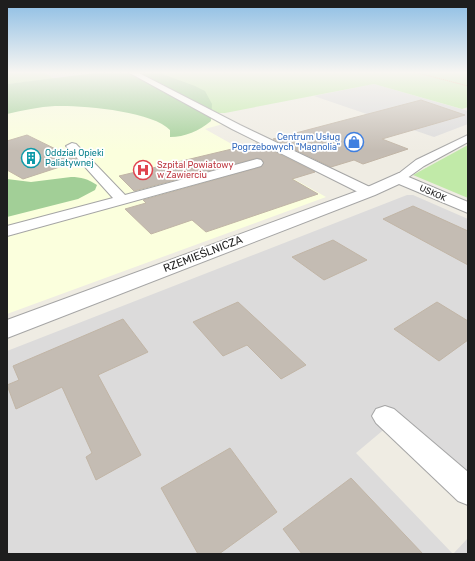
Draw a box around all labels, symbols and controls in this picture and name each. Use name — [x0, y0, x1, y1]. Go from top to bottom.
shop icon: Centrum Usług Pogrzebowych "Magnolia" — [343, 131, 365, 153]
place label: Centrum Usług Pogrzebowych "Magnolia" — [232, 132, 340, 152]
building icon: Oddział Opieki Paliatywnej — [20, 147, 42, 169]
place label: Oddział Opieki Paliatywnej — [45, 148, 104, 168]
hospital icon: Szpital Powiatowy w Zawierciu — [132, 159, 154, 181]
place label: Szpital Powiatowy w Zawierciu — [157, 160, 233, 180]
street label: USKOK — [418, 183, 449, 204]
street label: RZEMIEŚLNICZA — [162, 233, 245, 275]

